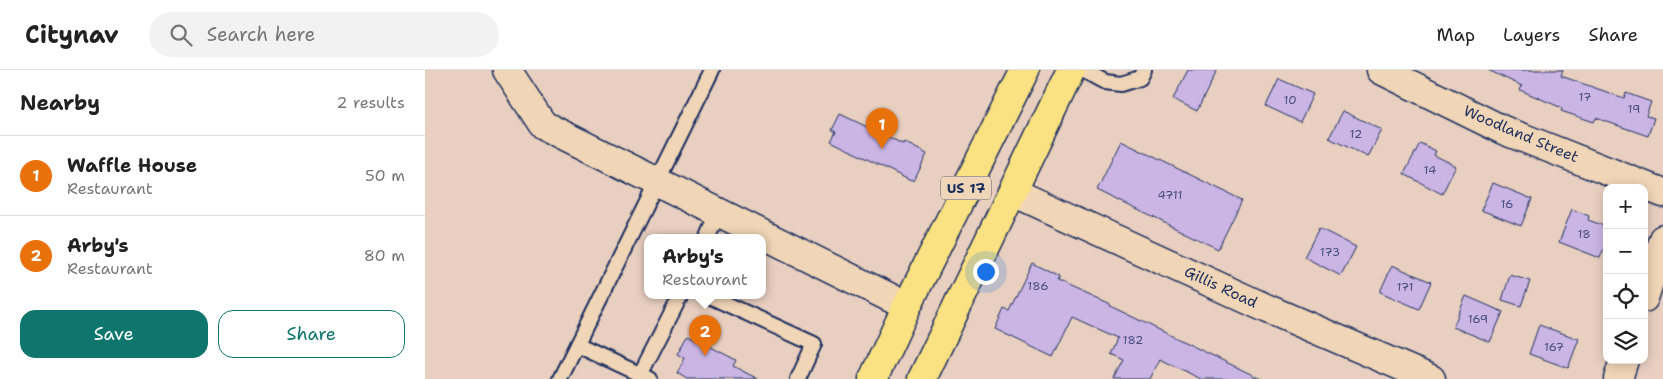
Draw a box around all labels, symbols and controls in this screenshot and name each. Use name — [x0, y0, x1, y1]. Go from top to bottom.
search box — [149, 12, 499, 57]
text: Citynav — [25, 19, 119, 51]
icon: search — [167, 21, 195, 49]
text: Search here — [207, 22, 315, 47]
text: Map — [1437, 23, 1475, 47]
text: Layers — [1503, 23, 1560, 47]
text: Share — [1588, 23, 1638, 47]
text: Nearby — [20, 89, 100, 117]
house number: 17 — [1579, 89, 1591, 105]
text: 2 results — [336, 92, 405, 113]
house number: 10 — [1283, 92, 1297, 108]
street label: Woodland Street — [1460, 101, 1582, 167]
house number: 19 — [1628, 101, 1640, 117]
pin: 1 — [866, 108, 898, 149]
house number: 12 — [1350, 126, 1362, 142]
text: Waffle House — [67, 153, 197, 178]
house number: 14 — [1424, 162, 1436, 178]
text: 1 — [32, 165, 40, 186]
text: 50 m — [365, 165, 405, 186]
road number: US 17 — [941, 176, 991, 200]
text: Restaurant — [67, 178, 153, 199]
map controls — [1603, 184, 1648, 364]
button: + — [1603, 184, 1648, 229]
house number: 4711 — [1158, 187, 1182, 203]
house number: 16 — [1500, 196, 1514, 212]
house number: 18 — [1577, 226, 1591, 242]
button: − — [1603, 229, 1648, 274]
text: Arby's — [67, 233, 129, 258]
popup — [644, 234, 766, 299]
text: Arby's — [662, 244, 724, 269]
house number: 173 — [1320, 244, 1340, 260]
text: 2 — [30, 245, 42, 266]
text: 80 m — [364, 245, 405, 266]
text: Restaurant — [67, 258, 153, 279]
your location — [973, 259, 999, 285]
street label: Gillis Road — [1181, 261, 1261, 313]
text: Restaurant — [662, 269, 748, 290]
button: locate — [1603, 274, 1648, 319]
house number: 186 — [1027, 278, 1049, 294]
house number: 171 — [1396, 279, 1414, 295]
button: Save — [20, 310, 208, 358]
button: Share — [218, 310, 405, 358]
house number: 169 — [1468, 311, 1488, 327]
pin: 2 — [689, 315, 721, 356]
button: layers — [1603, 319, 1648, 364]
house number: 182 — [1123, 332, 1143, 348]
house number: 167 — [1544, 339, 1564, 355]

